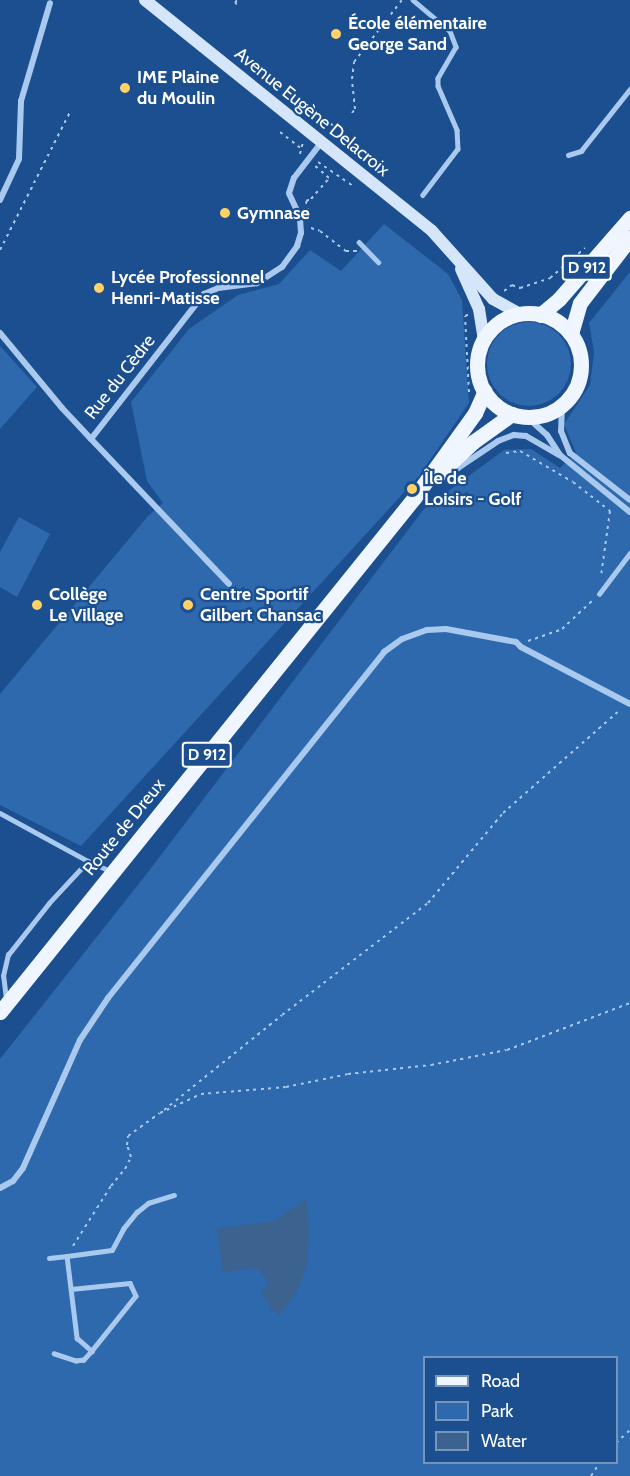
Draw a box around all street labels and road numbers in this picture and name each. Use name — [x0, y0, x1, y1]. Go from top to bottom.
street label: Avenue Eugène Delacroix — [230, 43, 394, 181]
road number: D 912 — [562, 255, 612, 281]
street label: Rue du Cèdre — [80, 330, 160, 424]
road number: D 912 — [182, 742, 232, 768]
street label: Route de Dreux — [78, 774, 170, 880]

